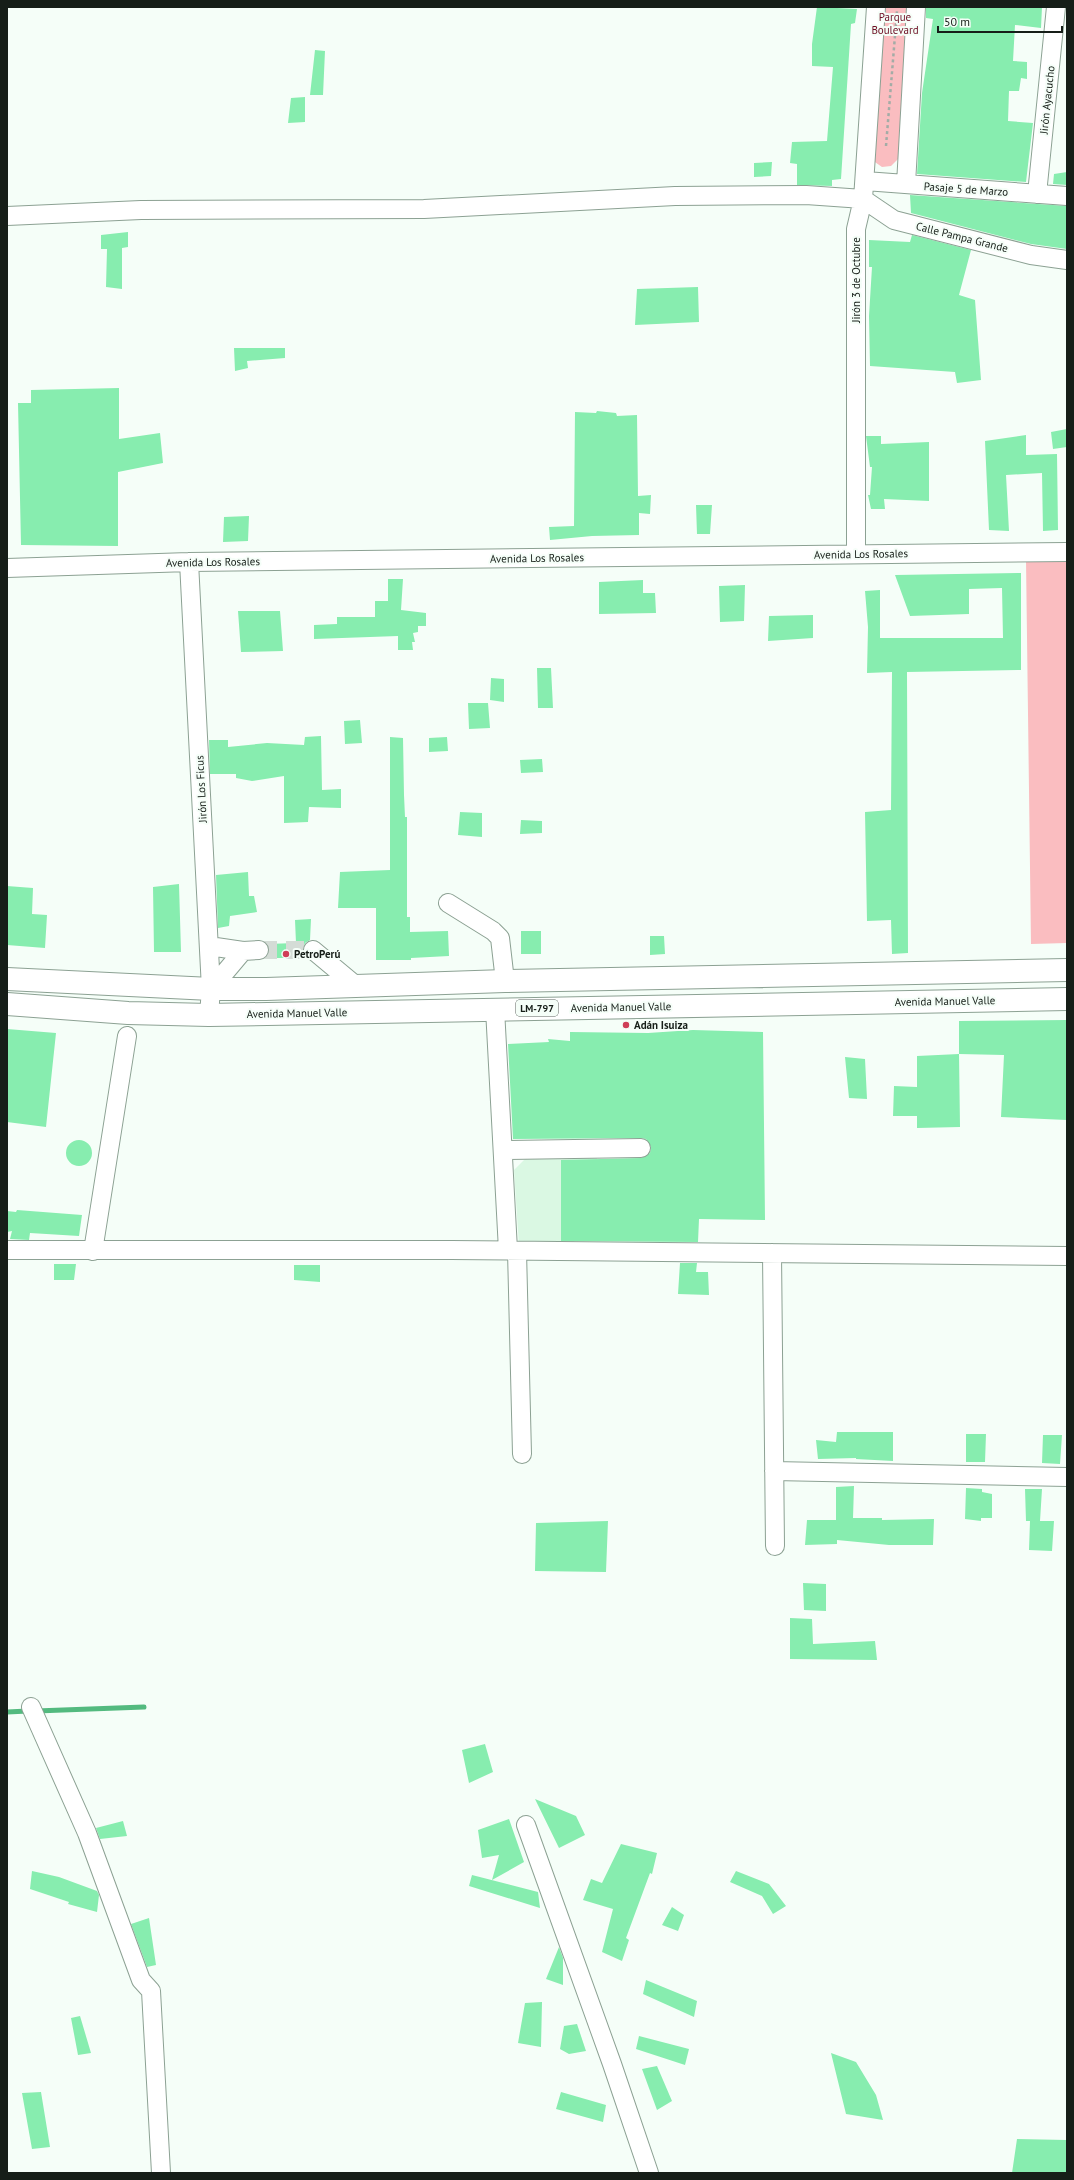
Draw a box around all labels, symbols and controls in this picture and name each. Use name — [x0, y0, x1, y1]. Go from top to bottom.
scale bar — [938, 8, 1062, 34]
park label: Parque Boulevard — [871, 10, 919, 37]
text: 50 m — [944, 14, 970, 29]
street label: Jirón Ayacucho — [1036, 65, 1058, 136]
street label: Pasaje 5 de Marzo — [923, 179, 1009, 199]
street label: Calle Pampa Grande — [914, 219, 1010, 255]
street label: Jirón 3 de Octubre — [849, 237, 863, 324]
street label: Avenida Los Rosales — [814, 546, 908, 562]
street label: Avenida Los Rosales — [490, 550, 584, 566]
street label: Avenida Los Rosales — [166, 554, 260, 570]
street label: Jirón Los Ficus — [192, 755, 210, 824]
place label: PetroPerú — [294, 947, 340, 961]
marker: PetroPerú — [281, 949, 291, 959]
street label: Avenida Manuel Valle — [894, 993, 996, 1009]
street label: Avenida Manuel Valle — [570, 999, 672, 1015]
road number: LM-797 — [516, 1000, 558, 1016]
street label: Avenida Manuel Valle — [246, 1005, 348, 1021]
place label: Adán Isuiza — [634, 1018, 688, 1032]
marker: Adán Isuiza — [621, 1020, 631, 1030]

